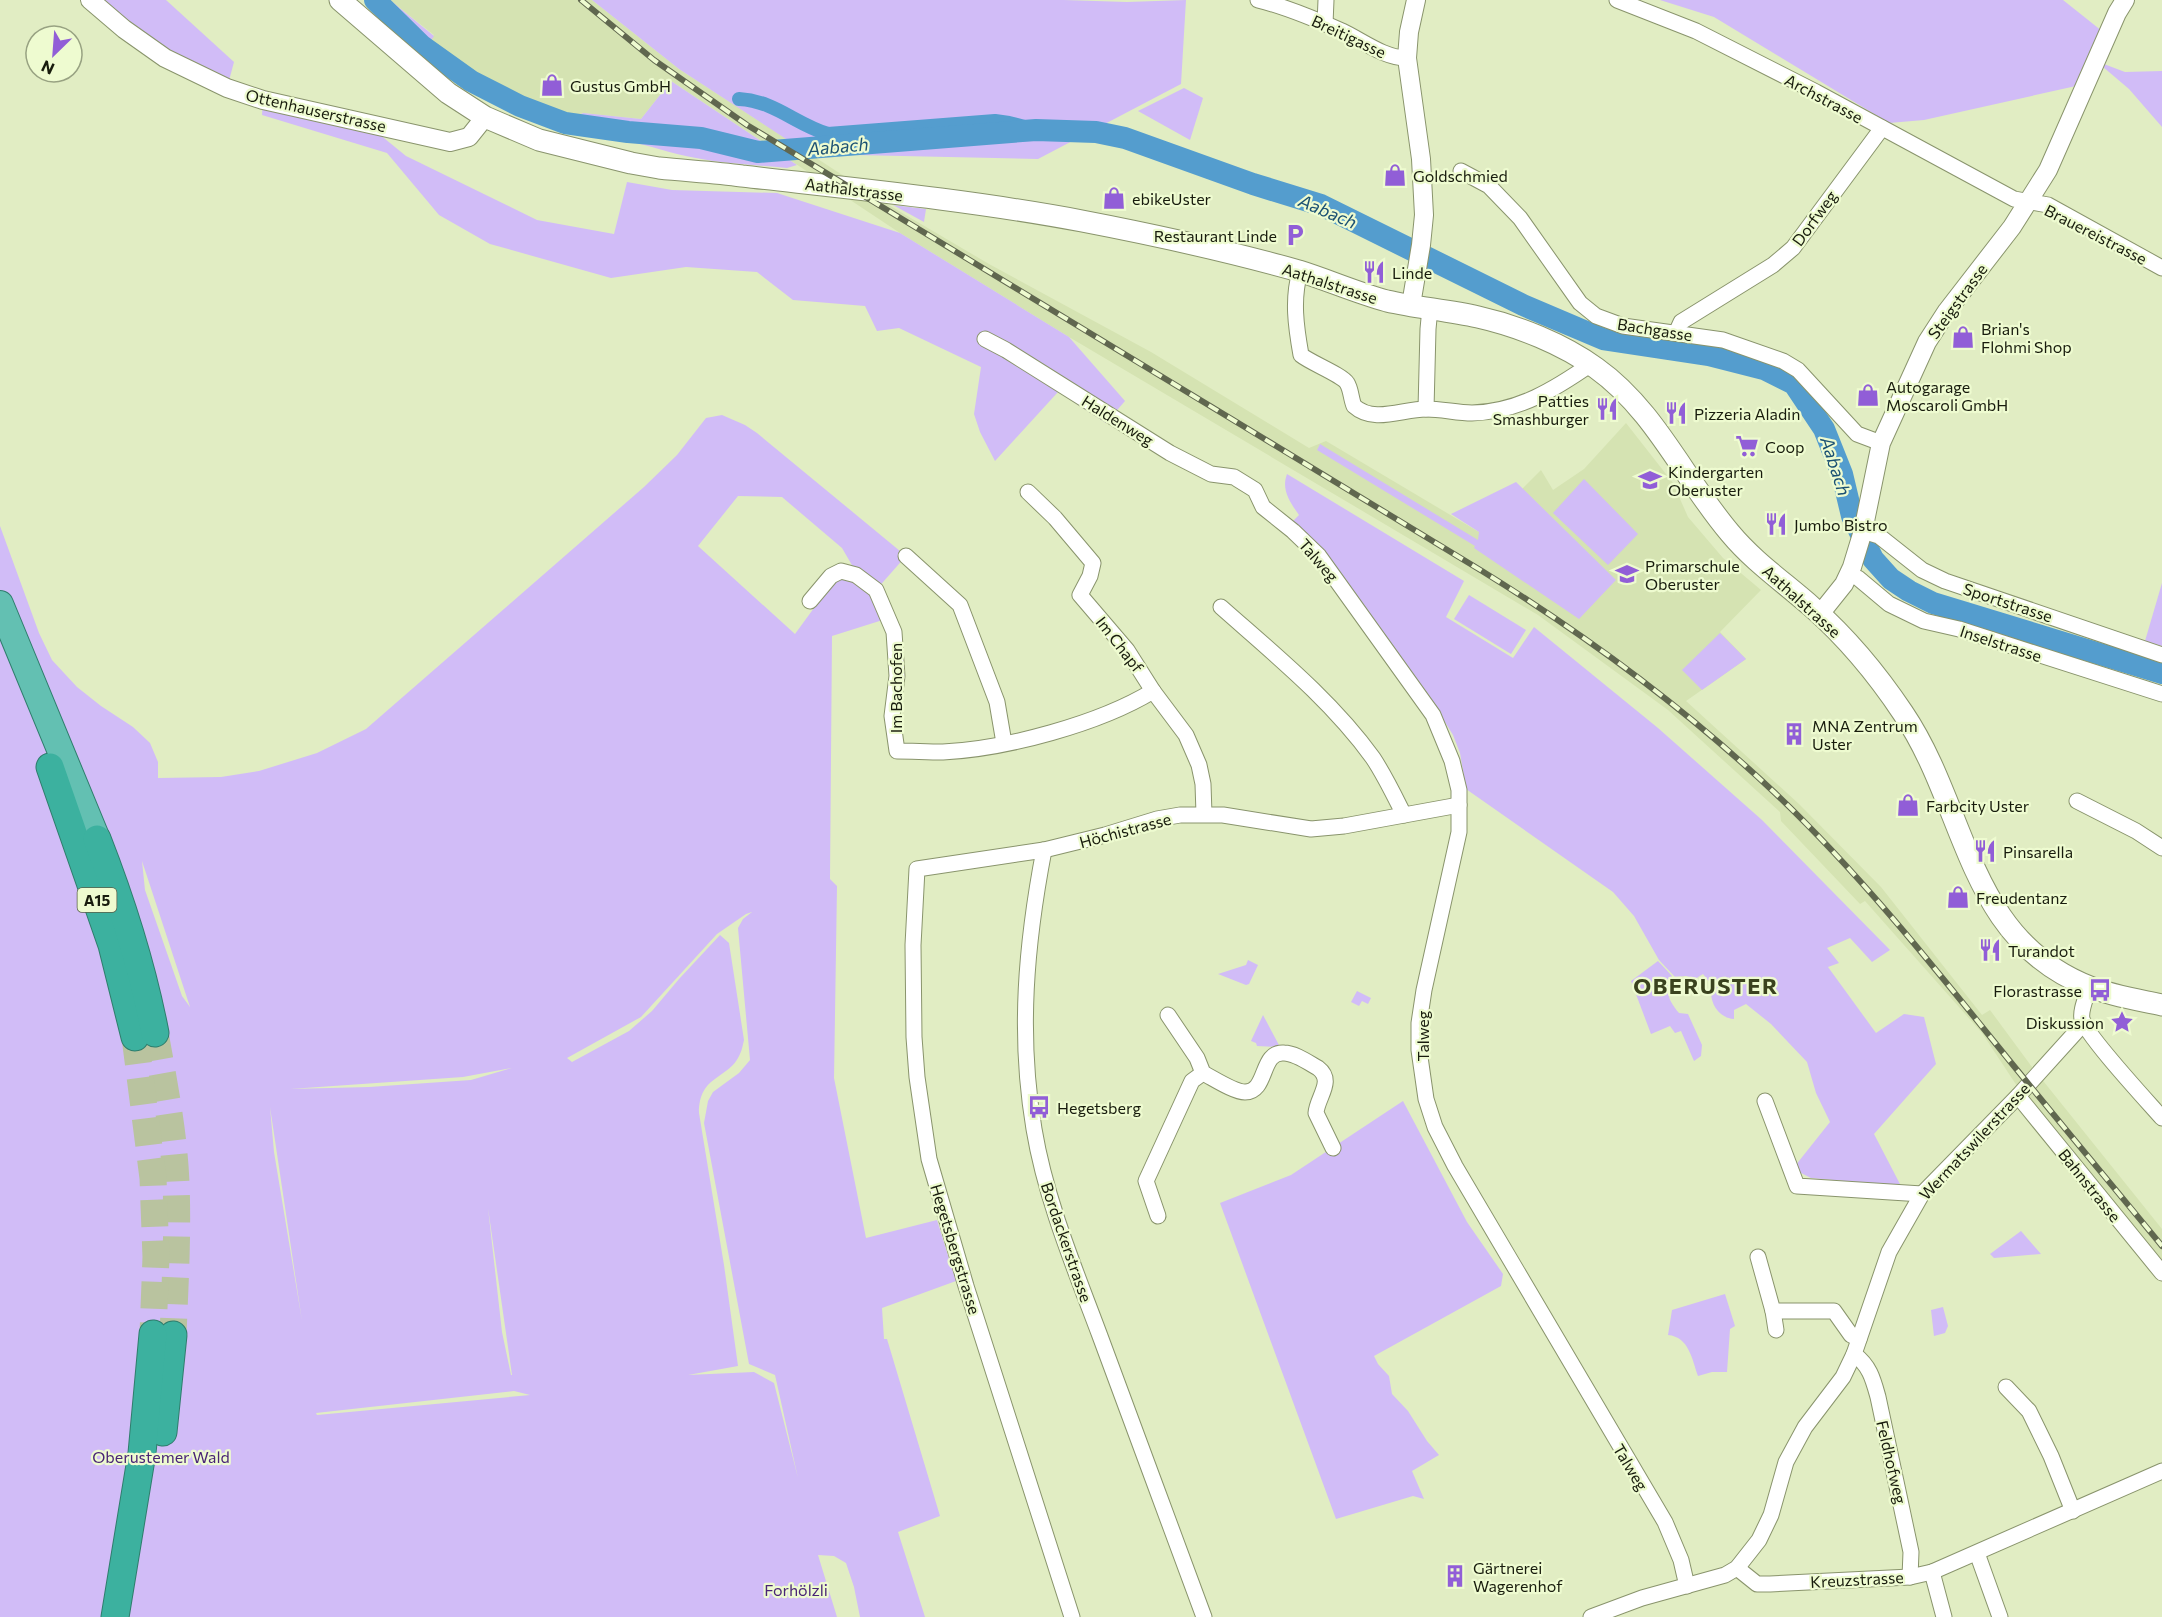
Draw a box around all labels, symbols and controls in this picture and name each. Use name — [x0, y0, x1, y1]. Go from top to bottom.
street label: Breitigasse — [1309, 11, 1389, 61]
north arrow — [24, 24, 84, 84]
text: N — [38, 57, 57, 79]
street label: Archstrasse — [1782, 70, 1866, 126]
shop icon: Gustus GmbH — [539, 72, 565, 98]
place label: Gustus GmbH — [570, 76, 671, 95]
street label: Ottenhauserstrasse — [244, 85, 388, 135]
water label: Aabach — [806, 132, 869, 160]
shop icon: Goldschmied — [1382, 162, 1408, 188]
place label: Goldschmied — [1413, 166, 1508, 185]
street label: Aathalstrasse — [804, 174, 904, 204]
shop icon: ebikeUster — [1101, 185, 1127, 211]
street label: Dorfweg — [1788, 186, 1841, 249]
place label: ebikeUster — [1132, 189, 1212, 208]
water label: Aabach — [1295, 189, 1360, 233]
street label: Brauereistrasse — [2042, 200, 2150, 268]
parking icon: Restaurant Linde — [1282, 222, 1308, 248]
place label: Restaurant Linde — [1154, 226, 1277, 245]
street label: Aathalstrasse — [1280, 259, 1380, 307]
restaurant icon: Linde — [1361, 259, 1387, 285]
street label: Steigstrasse — [1923, 260, 1991, 342]
place label: Linde — [1392, 263, 1432, 282]
street label: Bachgasse — [1616, 314, 1694, 344]
place label: Brian's Flohmi Shop — [1981, 319, 2072, 356]
shop icon: Brian's Flohmi Shop — [1950, 324, 1976, 350]
place label: Autogarage Moscaroli GmbH — [1886, 377, 2008, 414]
shop icon: Autogarage Moscaroli GmbH — [1855, 382, 1881, 408]
street label: Haldenweg — [1079, 391, 1158, 450]
place label: Patties Smashburger — [1493, 391, 1590, 428]
restaurant icon: Patties Smashburger — [1594, 396, 1620, 422]
restaurant icon: Pizzeria Aladin — [1663, 400, 1689, 426]
place label: Pizzeria Aladin — [1694, 404, 1800, 423]
supermarket icon: Coop — [1734, 433, 1760, 459]
water label: Aabach — [1816, 433, 1856, 498]
place label: Coop — [1765, 437, 1805, 456]
place label: Kindergarten Oberuster — [1668, 462, 1763, 499]
school or university icon: Kindergarten Oberuster — [1637, 467, 1663, 493]
restaurant icon: Jumbo Bistro — [1763, 511, 1789, 537]
place label: Jumbo Bistro — [1794, 515, 1888, 534]
street label: Talweg — [1295, 535, 1343, 586]
place label: Primarschule Oberuster — [1645, 556, 1740, 593]
school or university icon: Primarschule Oberuster — [1614, 561, 1640, 587]
street label: Aathalstrasse — [1759, 561, 1845, 641]
street label: Sportstrasse — [1961, 579, 2055, 625]
street label: Im Chapf — [1092, 612, 1148, 676]
street label: Inselstrasse — [1958, 621, 2044, 665]
street label: Im Bachofen — [886, 643, 905, 733]
place label: MNA Zentrum Uster — [1812, 716, 1918, 753]
building icon: MNA Zentrum Uster — [1781, 721, 1807, 747]
shop icon: Farbcity Uster — [1895, 792, 1921, 818]
place label: Farbcity Uster — [1926, 796, 2030, 815]
street label: Höchistrasse — [1077, 809, 1173, 851]
restaurant icon: Pinsarella — [1972, 838, 1998, 864]
place label: Pinsarella — [2003, 842, 2073, 861]
shop icon: Freudentanz — [1945, 884, 1971, 910]
road number: A15 — [78, 888, 116, 912]
place label: Freudentanz — [1976, 888, 2067, 907]
restaurant icon: Turandot — [1977, 937, 2003, 963]
place label: Turandot — [2008, 941, 2075, 960]
district label: OBERUSTER — [1633, 972, 1779, 999]
bus stop icon: Florastrasse — [2087, 977, 2113, 1003]
place label: Florastrasse — [1993, 981, 2082, 1000]
place icon: Diskussion — [2109, 1009, 2135, 1035]
street label: Talweg — [1413, 1010, 1432, 1061]
place label: Diskussion — [2026, 1013, 2104, 1032]
street label: Wermatswilerstrasse — [1915, 1079, 2033, 1203]
bus stop icon: Hegetsberg — [1026, 1094, 1052, 1120]
place label: Hegetsberg — [1057, 1098, 1141, 1117]
street label: Bahnstrasse — [2055, 1145, 2125, 1225]
street label: Bordackerstrasse — [1038, 1179, 1096, 1305]
street label: Hegetsbergstrasse — [927, 1181, 985, 1317]
street label: Feldhofweg — [1873, 1418, 1911, 1506]
street label: Talweg — [1610, 1440, 1652, 1494]
park label: Oberustemer Wald — [92, 1447, 230, 1466]
place label: Gärtnerei Wagerenhof — [1473, 1558, 1563, 1595]
building icon: Gärtnerei Wagerenhof — [1442, 1563, 1468, 1589]
street label: Kreuzstrasse — [1810, 1567, 1904, 1591]
park label: Forhölzli — [764, 1580, 828, 1599]

